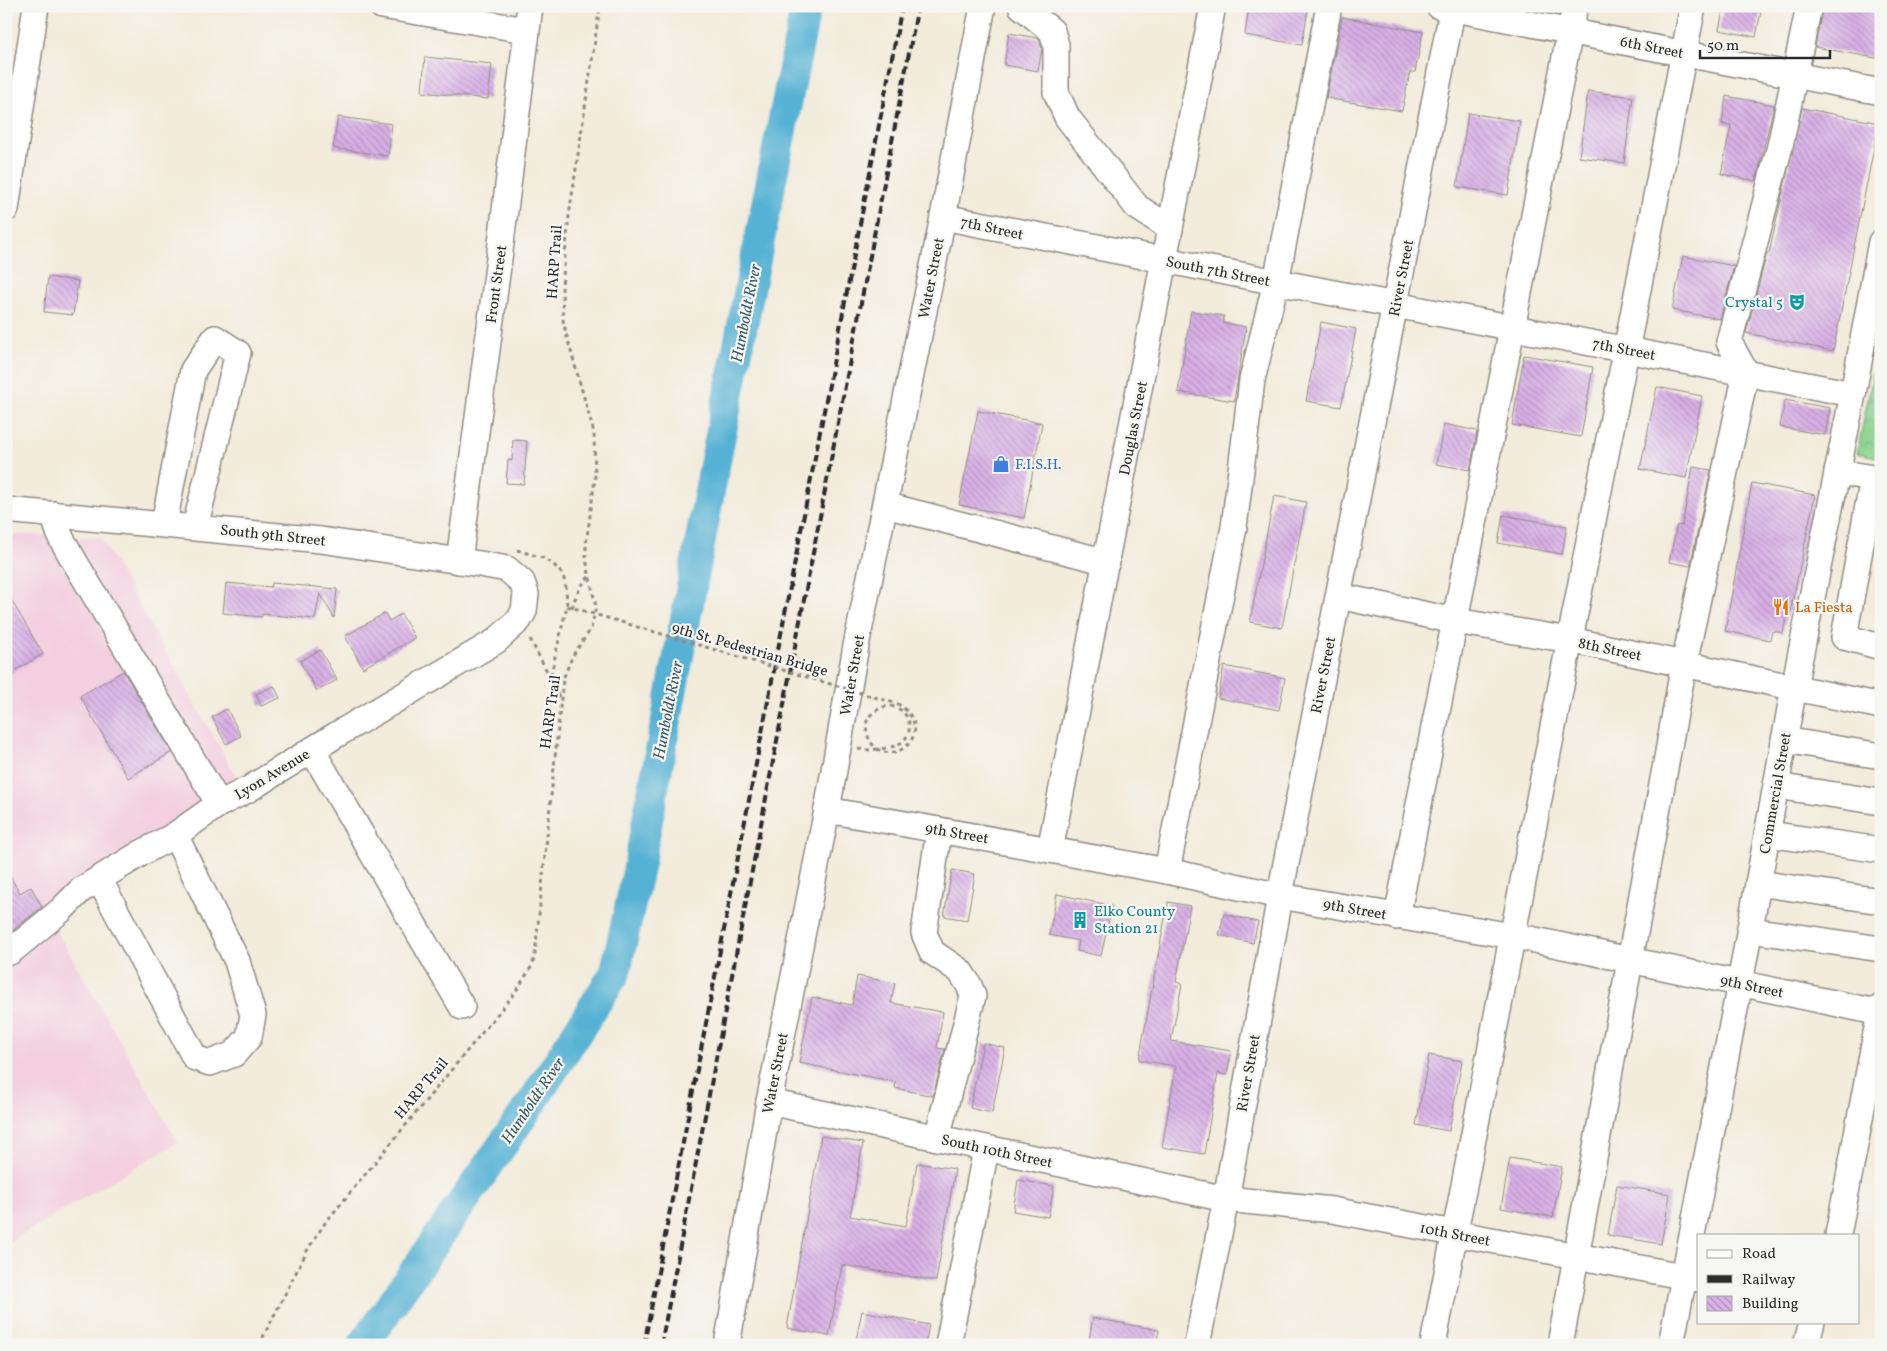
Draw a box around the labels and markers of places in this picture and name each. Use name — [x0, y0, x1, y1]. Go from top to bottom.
theatre icon: Crystal 5 — [1787, 292, 1807, 312]
place label: Crystal 5 — [1725, 293, 1783, 314]
shop icon: F.I.S.H. — [991, 454, 1011, 474]
place label: F.I.S.H. — [1015, 455, 1062, 476]
restaurant icon: La Fiesta — [1771, 597, 1791, 617]
place label: La Fiesta — [1795, 598, 1853, 619]
place label: Elko County Station 21 — [1094, 902, 1175, 940]
building icon: Elko County Station 21 — [1070, 910, 1090, 930]

